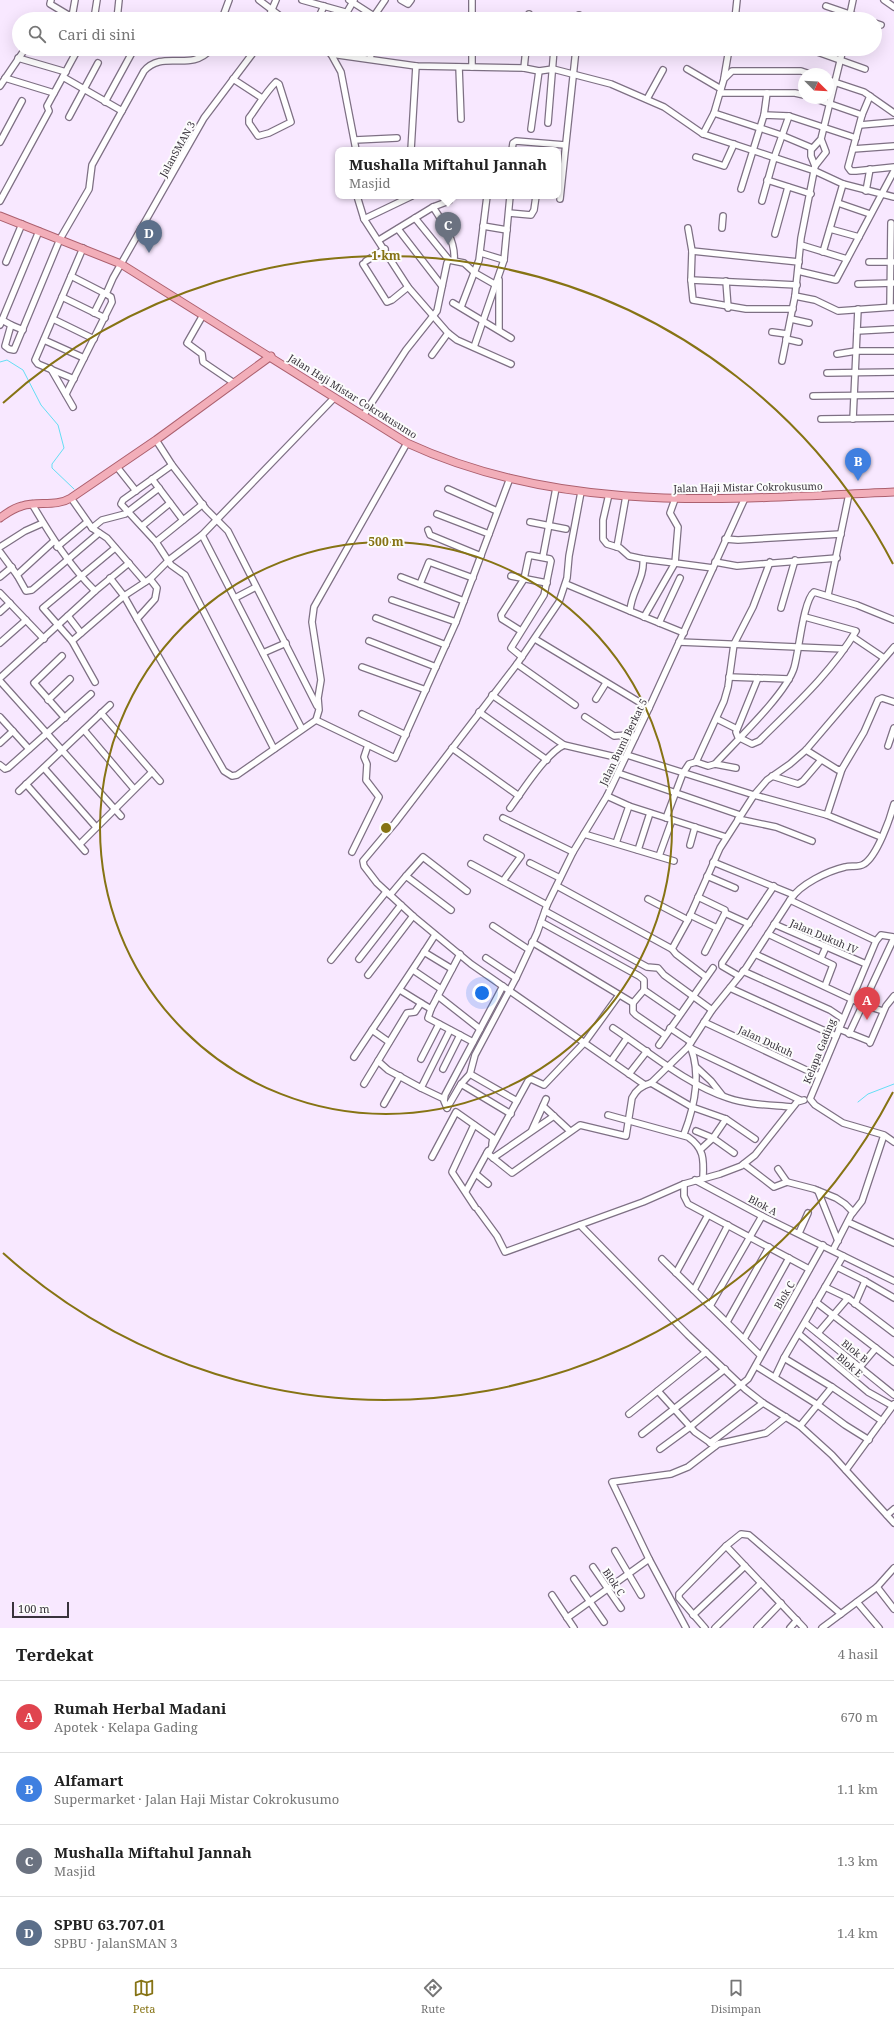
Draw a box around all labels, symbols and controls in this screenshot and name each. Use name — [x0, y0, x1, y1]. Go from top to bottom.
search box — [12, 12, 882, 56]
icon: search — [26, 23, 48, 45]
text: Cari di sini — [58, 24, 135, 44]
north arrow — [798, 68, 834, 104]
street label: JalanSMAN 3 — [155, 118, 198, 180]
popup — [335, 147, 561, 199]
text: Mushalla Miftahul Jannah — [349, 154, 547, 174]
text: Masjid — [349, 174, 390, 192]
pin: C — [435, 212, 461, 245]
pin: D — [136, 220, 162, 253]
text: 1 km — [371, 247, 401, 264]
street label: Jalan Haji Mistar Cokrokusumo — [285, 350, 420, 442]
pin: B — [845, 448, 871, 481]
street label: Jalan Haji Mistar Cokrokusumo — [672, 479, 823, 495]
text: 500 m — [368, 533, 404, 550]
street label: Jalan Bumi Berkat 5 — [595, 696, 650, 789]
centre of rings — [379, 821, 393, 835]
street label: Jalan Dukuh IV — [787, 915, 860, 957]
your location — [472, 983, 492, 1003]
pin: A — [854, 987, 880, 1020]
street label: Kelapa Gading — [800, 1016, 839, 1086]
street label: Jalan Dukuh — [735, 1022, 796, 1060]
street label: Blok A — [746, 1192, 781, 1219]
street label: Blok C — [770, 1279, 798, 1311]
street label: Blok B — [839, 1336, 871, 1366]
street label: Blok E — [834, 1350, 866, 1380]
street label: Blok C — [600, 1566, 628, 1598]
scale bar — [12, 1600, 69, 1619]
text: 100 m — [18, 1601, 50, 1616]
text: Terdekat — [16, 1643, 94, 1666]
text: 4 hasil — [838, 1645, 878, 1663]
text: Rumah Herbal Madani — [54, 1698, 226, 1718]
text: A — [24, 1708, 34, 1726]
text: 670 m — [841, 1708, 878, 1726]
text: Apotek · Kelapa Gading — [54, 1718, 198, 1736]
text: Alfamart — [54, 1770, 123, 1790]
text: B — [25, 1780, 33, 1798]
text: 1.1 km — [837, 1780, 878, 1798]
text: Supermarket · Jalan Haji Mistar Cokrokusumo — [54, 1790, 339, 1808]
text: Mushalla Miftahul Jannah — [54, 1842, 252, 1862]
text: C — [25, 1852, 33, 1870]
text: 1.3 km — [837, 1852, 878, 1870]
text: Masjid — [54, 1862, 95, 1880]
text: SPBU 63.707.01 — [54, 1914, 166, 1934]
text: D — [24, 1924, 34, 1942]
text: 1.4 km — [837, 1924, 878, 1942]
text: SPBU · JalanSMAN 3 — [54, 1934, 177, 1952]
tab: Peta — [133, 1977, 155, 2016]
tab: Rute — [421, 1977, 445, 2016]
tab: Disimpan — [711, 1977, 761, 2016]

